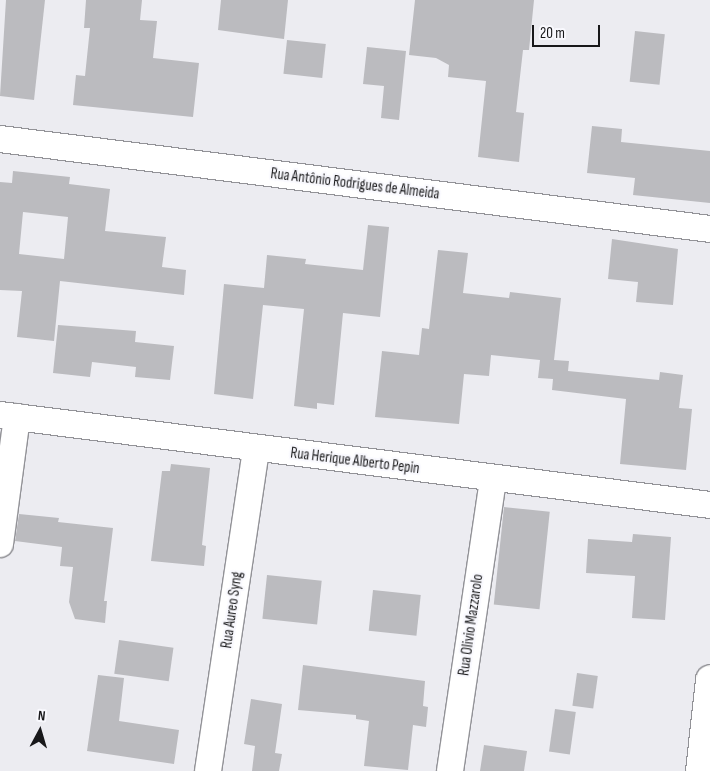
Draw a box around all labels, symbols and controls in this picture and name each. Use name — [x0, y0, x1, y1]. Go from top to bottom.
scale bar — [535, 15, 602, 47]
text: 20 m — [540, 24, 565, 43]
street label: Rua Antônio Rodrigues de Almeida — [270, 165, 440, 203]
street label: Rua Herique Alberto Pepin — [289, 444, 421, 478]
street label: Rua Aureo Syng — [218, 570, 246, 650]
street label: Rua Olivio Mazzarolo — [455, 573, 487, 677]
north arrow — [15, 706, 65, 756]
text: N — [37, 707, 46, 724]

